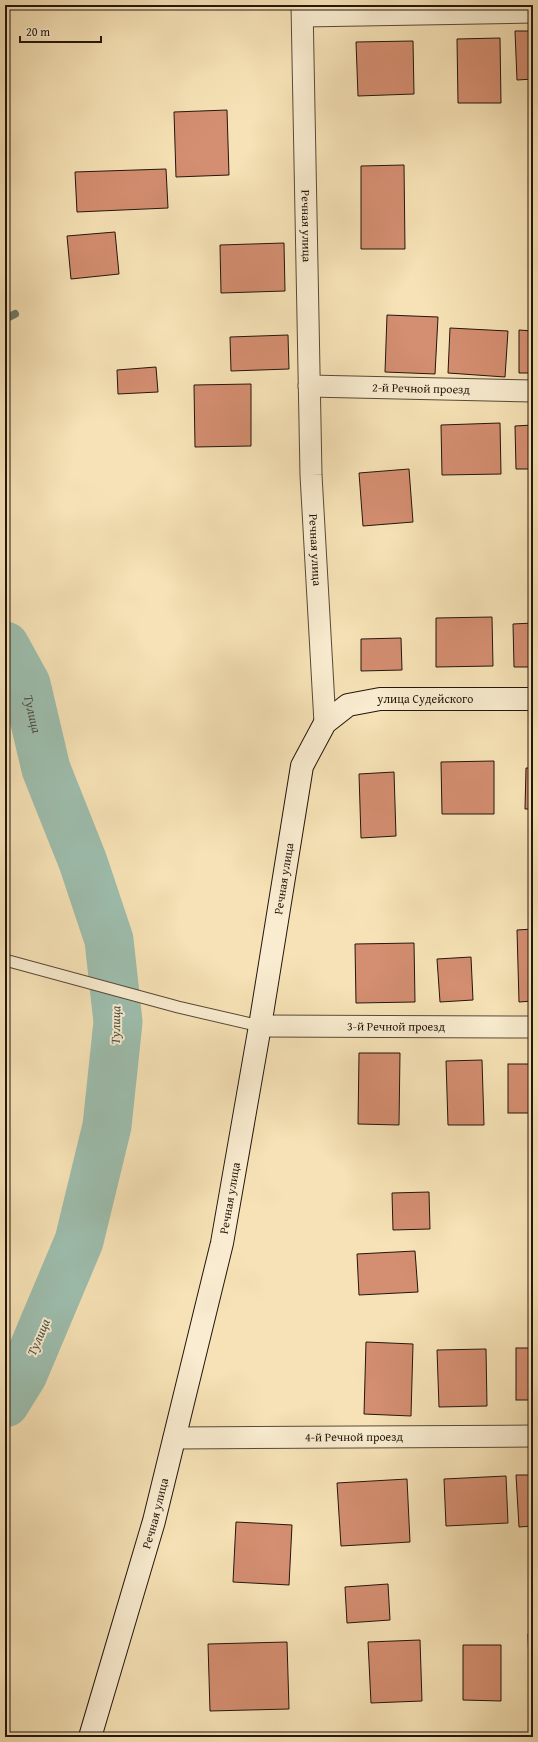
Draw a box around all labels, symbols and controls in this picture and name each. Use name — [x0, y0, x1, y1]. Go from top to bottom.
scale bar — [20, 18, 101, 44]
text: 20 m — [26, 23, 50, 40]
street label: Речная улица — [298, 190, 316, 263]
street label: 2-й Речной проезд — [372, 378, 471, 398]
street label: Речная улица — [305, 513, 326, 587]
street label: улица Судейского — [376, 690, 473, 707]
water label: Тулица — [19, 693, 46, 735]
street label: Речная улица — [269, 841, 298, 916]
water label: Тулица — [106, 1006, 125, 1045]
street label: 3-й Речной проезд — [347, 1017, 445, 1035]
street label: Речная улица — [215, 1161, 244, 1235]
water label: Тулица — [22, 1316, 55, 1359]
street label: 4-й Речной проезд — [305, 1428, 403, 1445]
street label: Речная улица — [137, 1476, 172, 1551]

